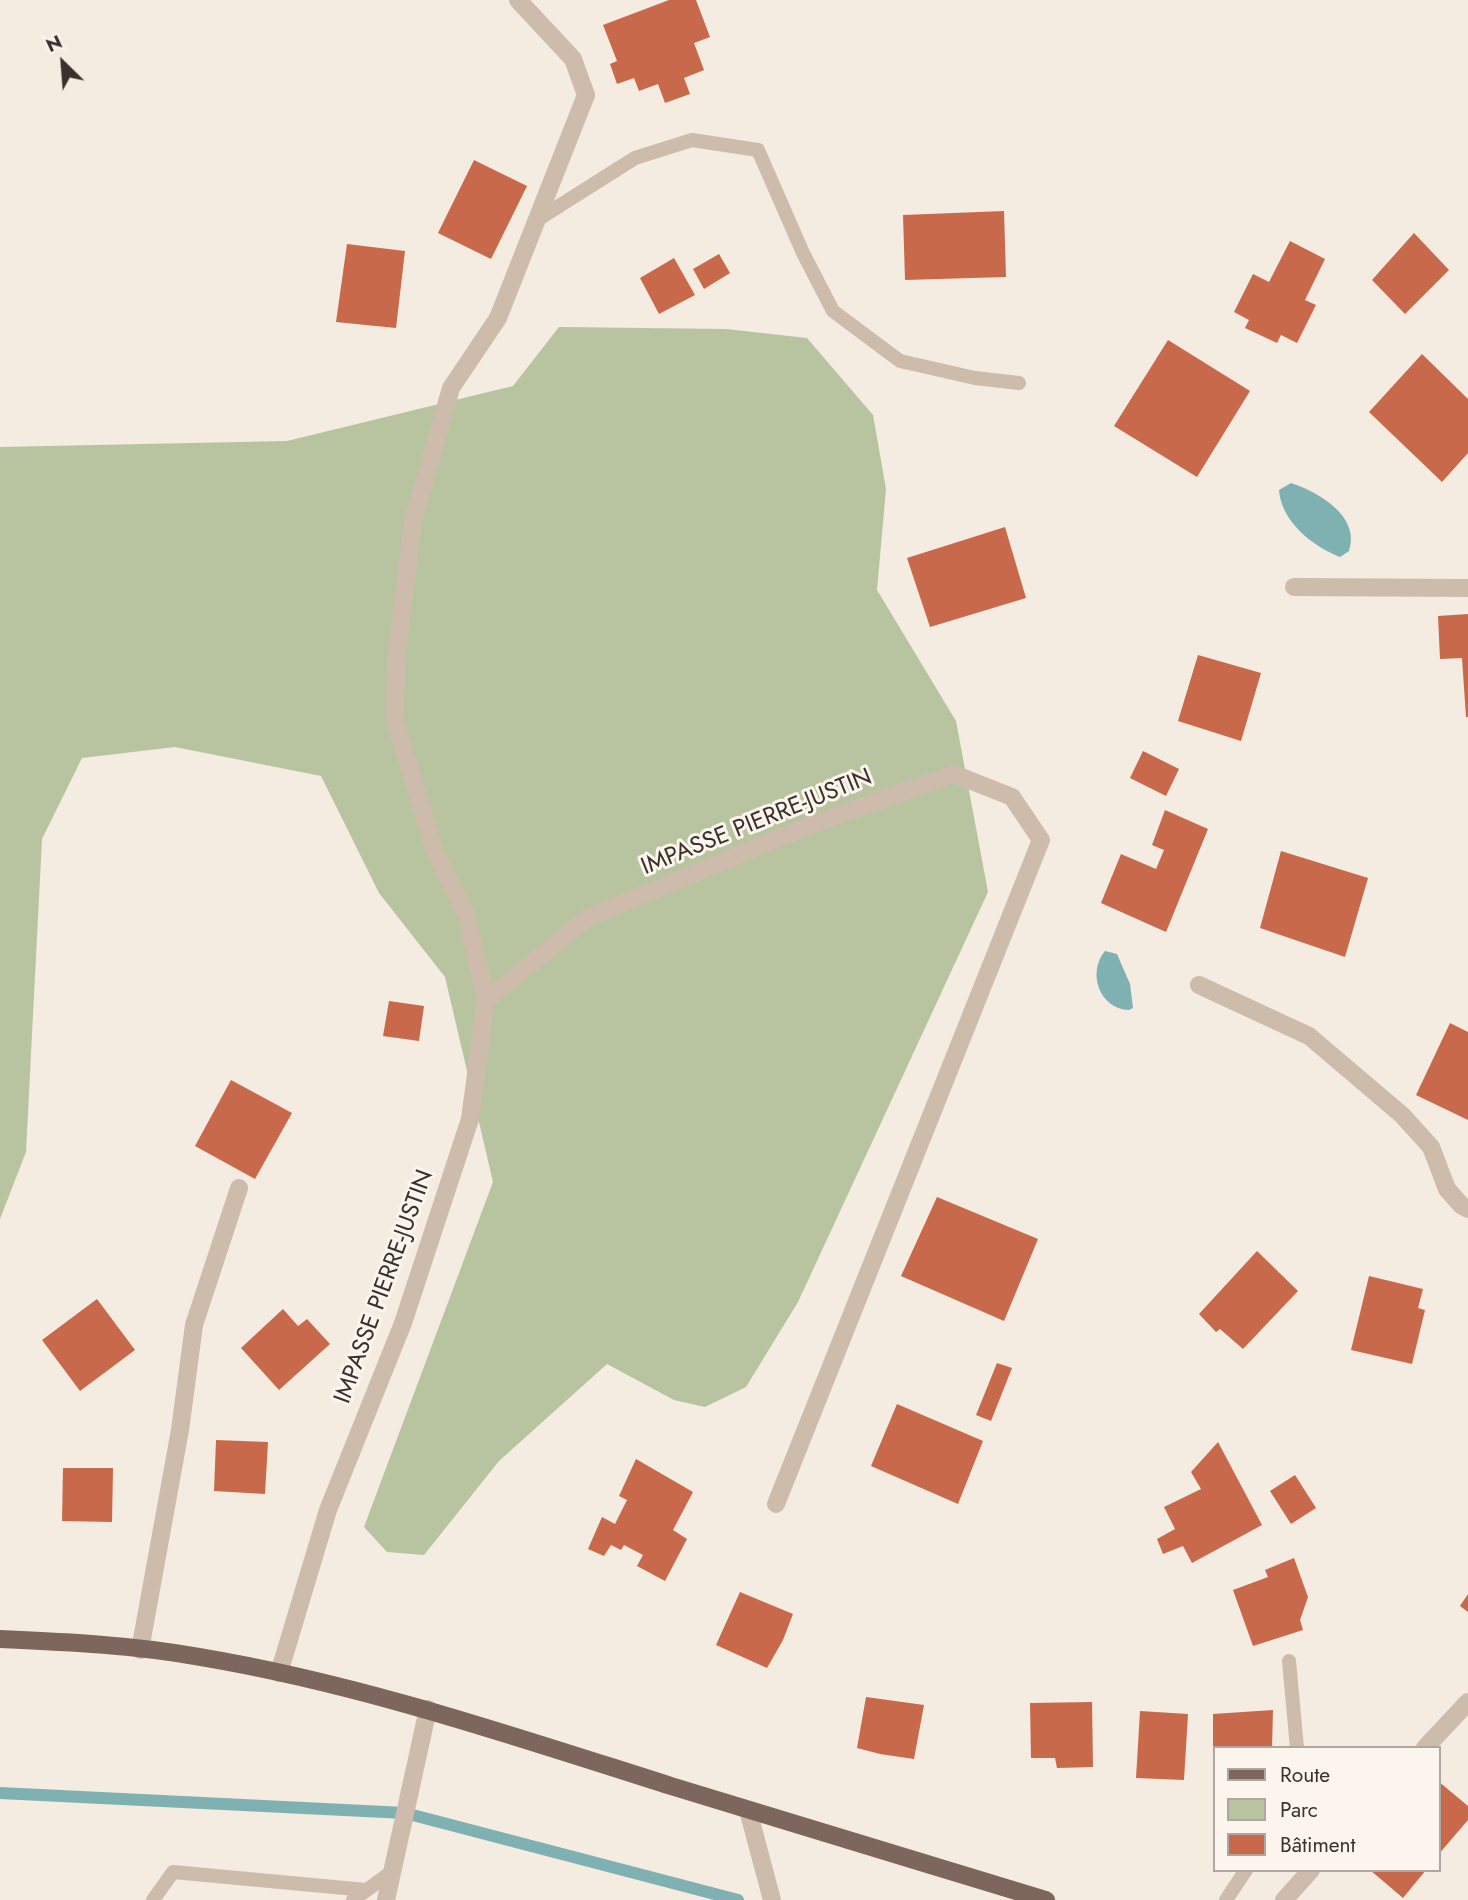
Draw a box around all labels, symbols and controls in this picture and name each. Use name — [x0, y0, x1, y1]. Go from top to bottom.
north arrow — [28, 28, 98, 98]
text: N — [41, 28, 66, 59]
street label: IMPASSE PIERRE-JUSTIN — [637, 764, 877, 882]
street label: IMPASSE PIERRE-JUSTIN — [329, 1166, 441, 1408]
legend — [1212, 1746, 1440, 1872]
text: Route — [1280, 1760, 1330, 1790]
text: Parc — [1280, 1795, 1318, 1825]
text: Bâtiment — [1280, 1830, 1356, 1860]

